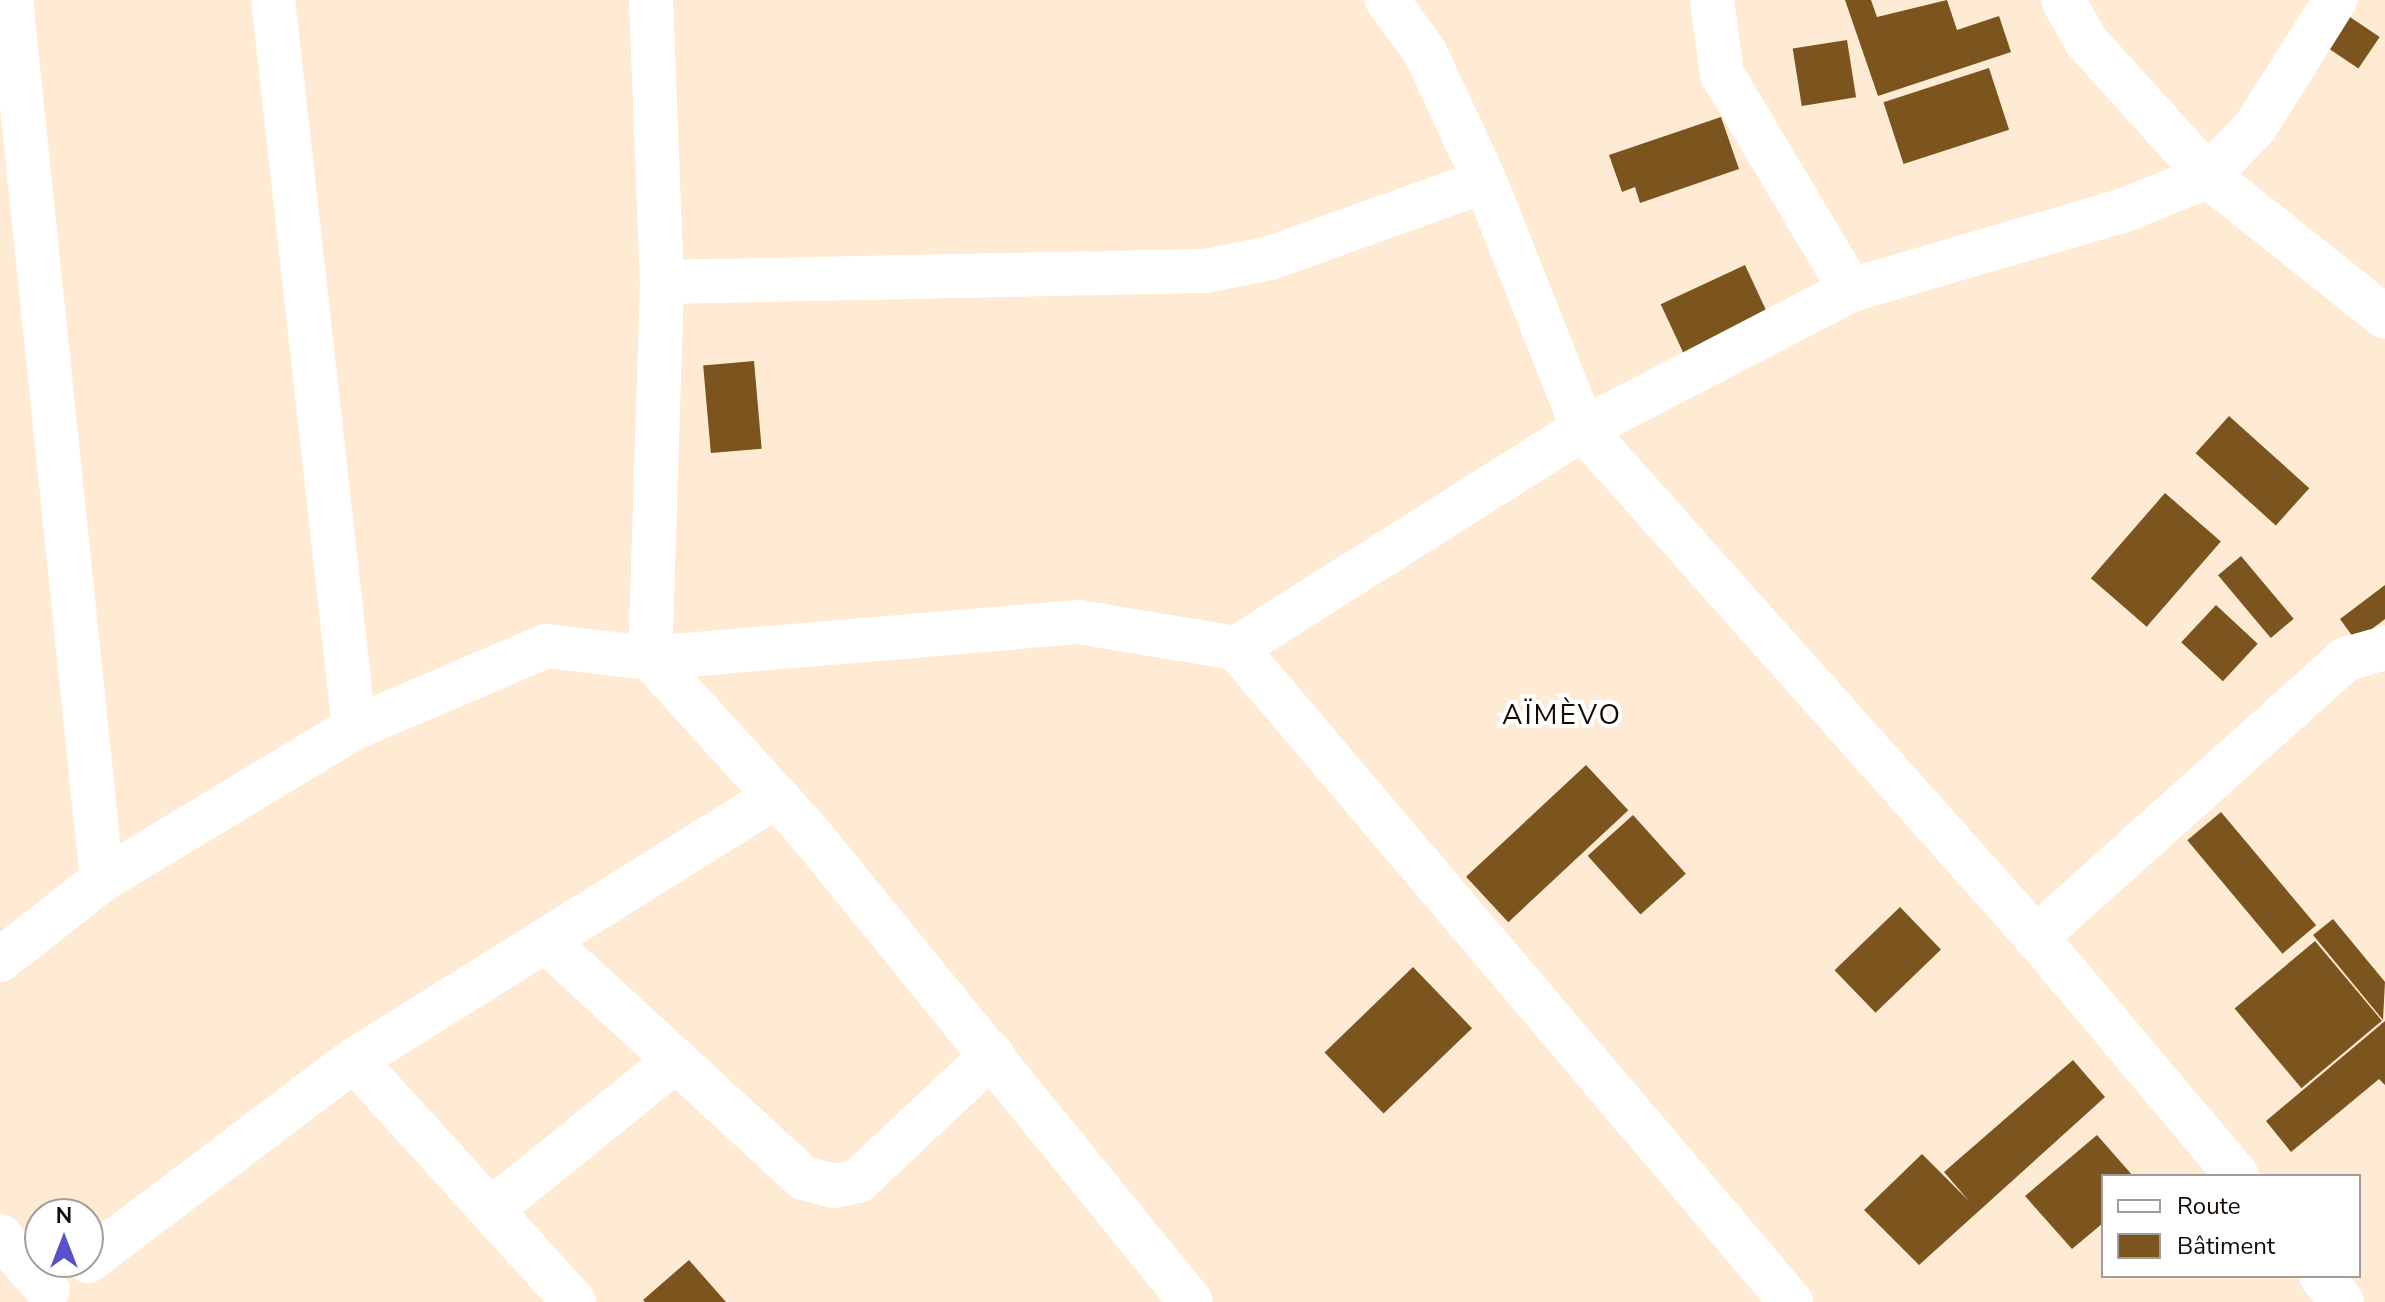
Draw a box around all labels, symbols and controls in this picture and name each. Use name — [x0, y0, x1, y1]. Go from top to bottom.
district label: AÏMÈVO — [1502, 698, 1622, 732]
legend — [2101, 1174, 2361, 1278]
text: Route — [2177, 1190, 2241, 1222]
north arrow — [24, 1198, 104, 1278]
text: N — [56, 1201, 72, 1231]
text: Bâtiment — [2177, 1230, 2275, 1262]

